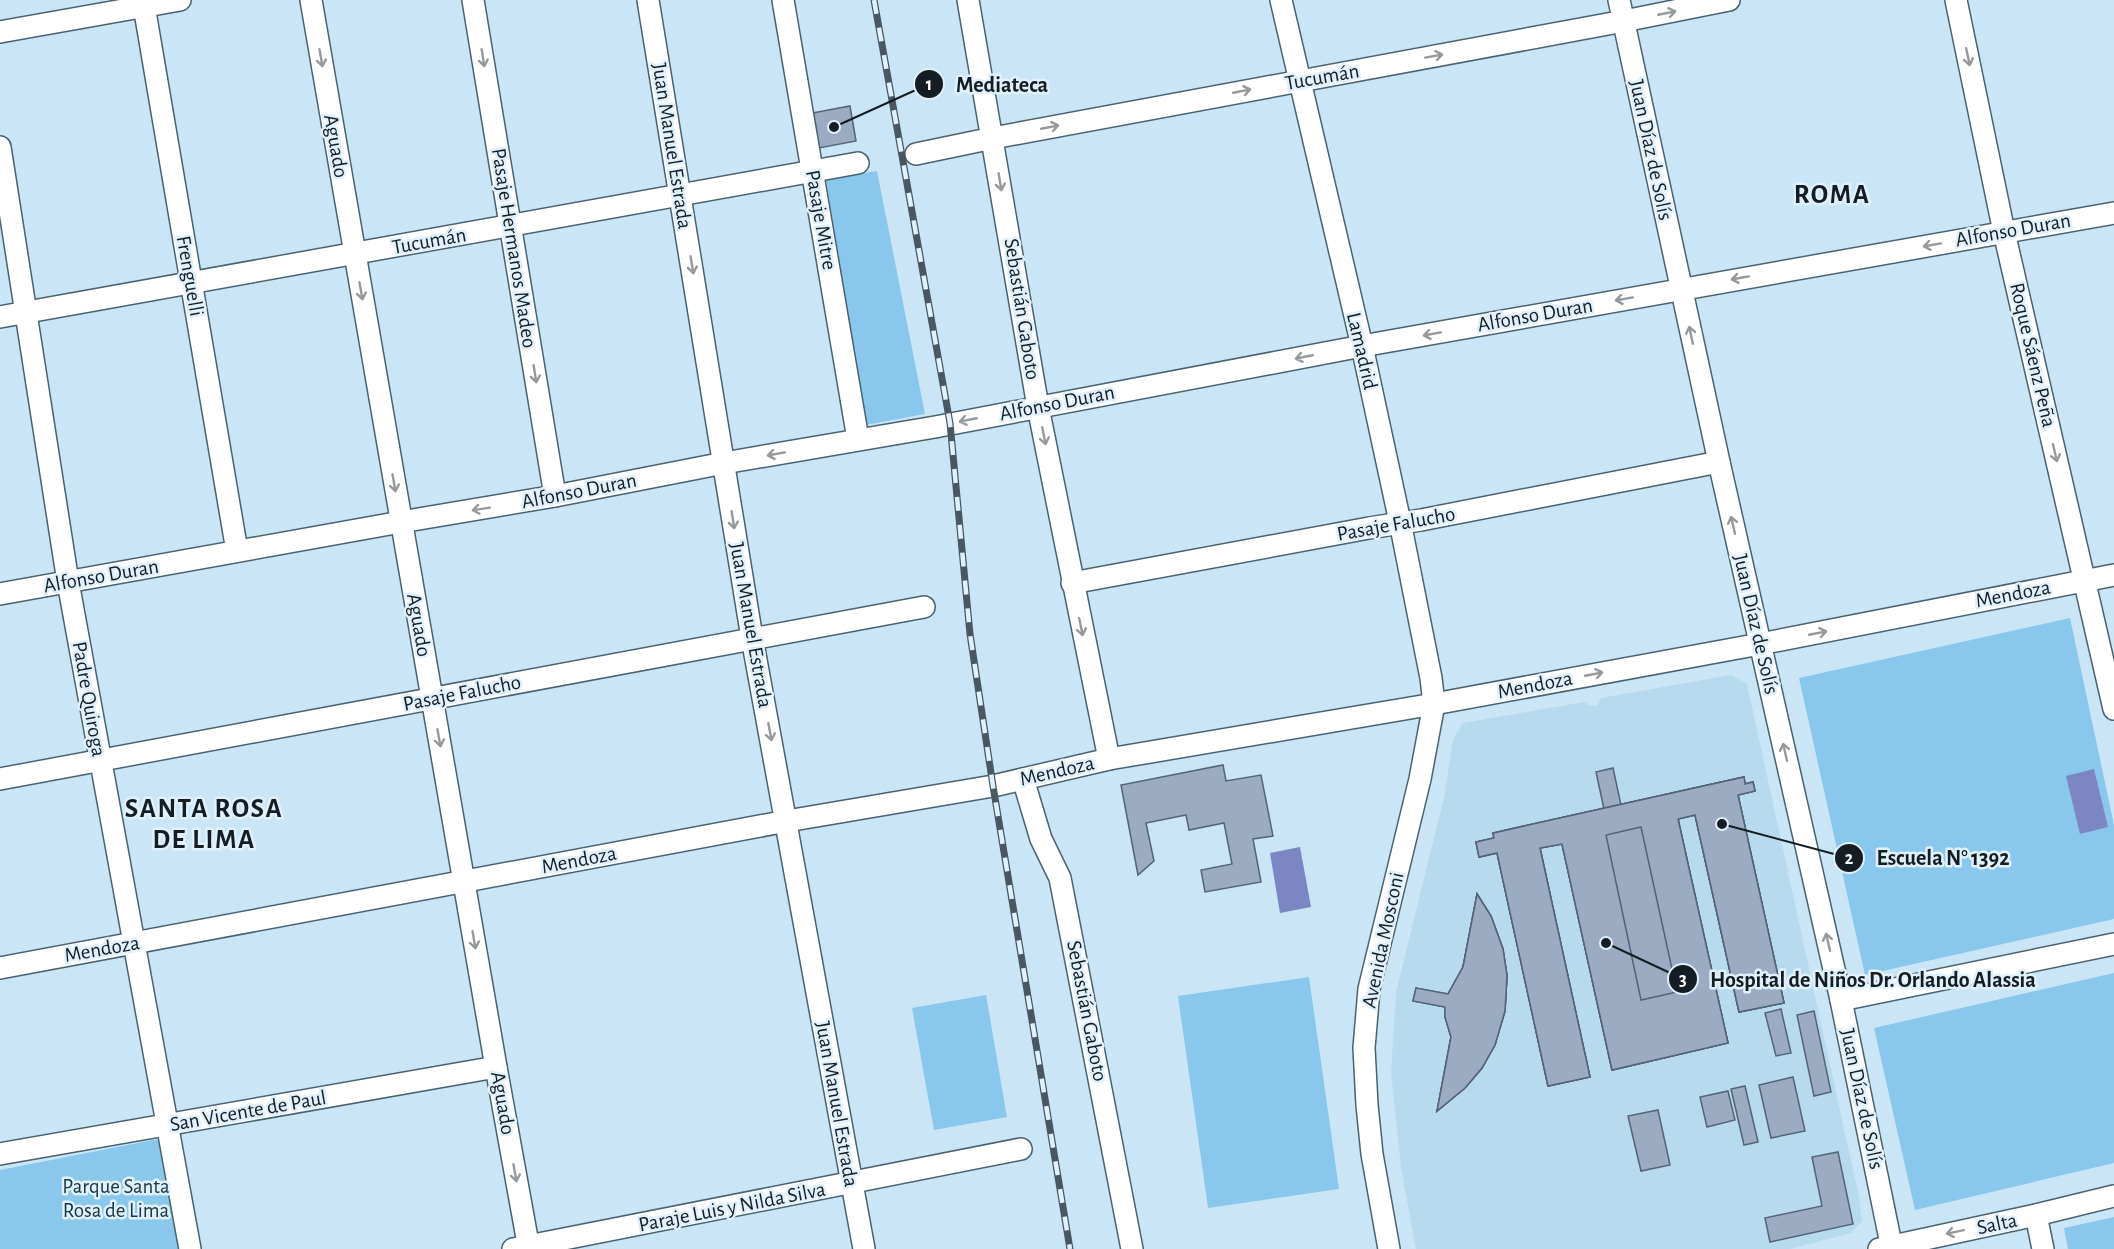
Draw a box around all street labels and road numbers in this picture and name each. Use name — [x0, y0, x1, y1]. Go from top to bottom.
street label: Tucumán — [1283, 60, 1361, 94]
street label: Juan Manuel Estrada — [648, 61, 696, 231]
street label: Juan Díaz de Solís — [1626, 78, 1676, 222]
street label: Aguado — [320, 113, 352, 179]
street label: Pasaje Hermanos Madeo — [488, 146, 540, 350]
street label: Pasaje Mitre — [802, 168, 840, 272]
street label: Alfonso Duran — [1954, 210, 2072, 250]
street label: Tucumán — [390, 224, 468, 258]
street label: Frenguelli — [173, 234, 207, 318]
street label: Sebastián Gaboto — [1000, 237, 1044, 381]
street label: Roque Sáenz Peña — [2006, 281, 2060, 430]
street label: Alfonso Duran — [1476, 295, 1594, 335]
street label: Lamadrid — [1343, 310, 1381, 392]
street label: Alfonso Duran — [998, 382, 1116, 424]
street label: Alfonso Duran — [520, 470, 638, 512]
street label: Pasaje Falucho — [1335, 503, 1457, 545]
street label: Juan Manuel Estrada — [726, 540, 776, 710]
street label: Juan Díaz de Solís — [1730, 552, 1782, 696]
street label: Alfonso Duran — [42, 556, 160, 596]
street label: Mendoza — [1974, 576, 2053, 612]
street label: Aguado — [403, 592, 435, 658]
street label: Padre Quiroga — [69, 640, 110, 759]
street label: Mendoza — [1496, 667, 1575, 703]
street label: Pasaje Falucho — [401, 671, 523, 715]
street label: Mendoza — [1018, 752, 1097, 790]
street label: Mendoza — [540, 842, 619, 878]
street label: Avenida Mosconi — [1358, 870, 1408, 1010]
street label: Mendoza — [63, 932, 141, 966]
street label: Sebastián Gaboto — [1063, 939, 1111, 1083]
street label: Juan Manuel Estrada — [812, 1019, 862, 1189]
street label: Juan Díaz de Solís — [1837, 1027, 1887, 1171]
street label: Aguado — [487, 1070, 519, 1136]
street label: San Vicente de Paul — [168, 1087, 328, 1135]
street label: Paraje Luis y Nilda Silva — [637, 1179, 828, 1235]
street label: Salta — [1975, 1209, 2019, 1239]

